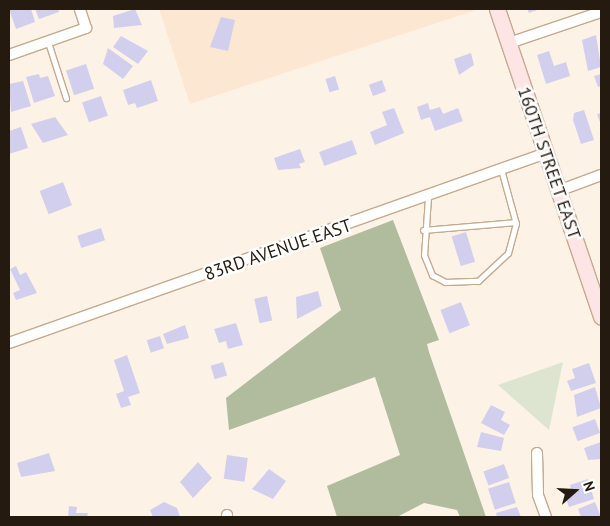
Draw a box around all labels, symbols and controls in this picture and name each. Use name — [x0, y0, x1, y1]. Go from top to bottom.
street label: 160TH STREET EAST — [513, 84, 585, 242]
street label: 83RD AVENUE EAST — [201, 215, 355, 285]
north arrow — [550, 466, 600, 516]
text: N — [579, 479, 599, 493]

